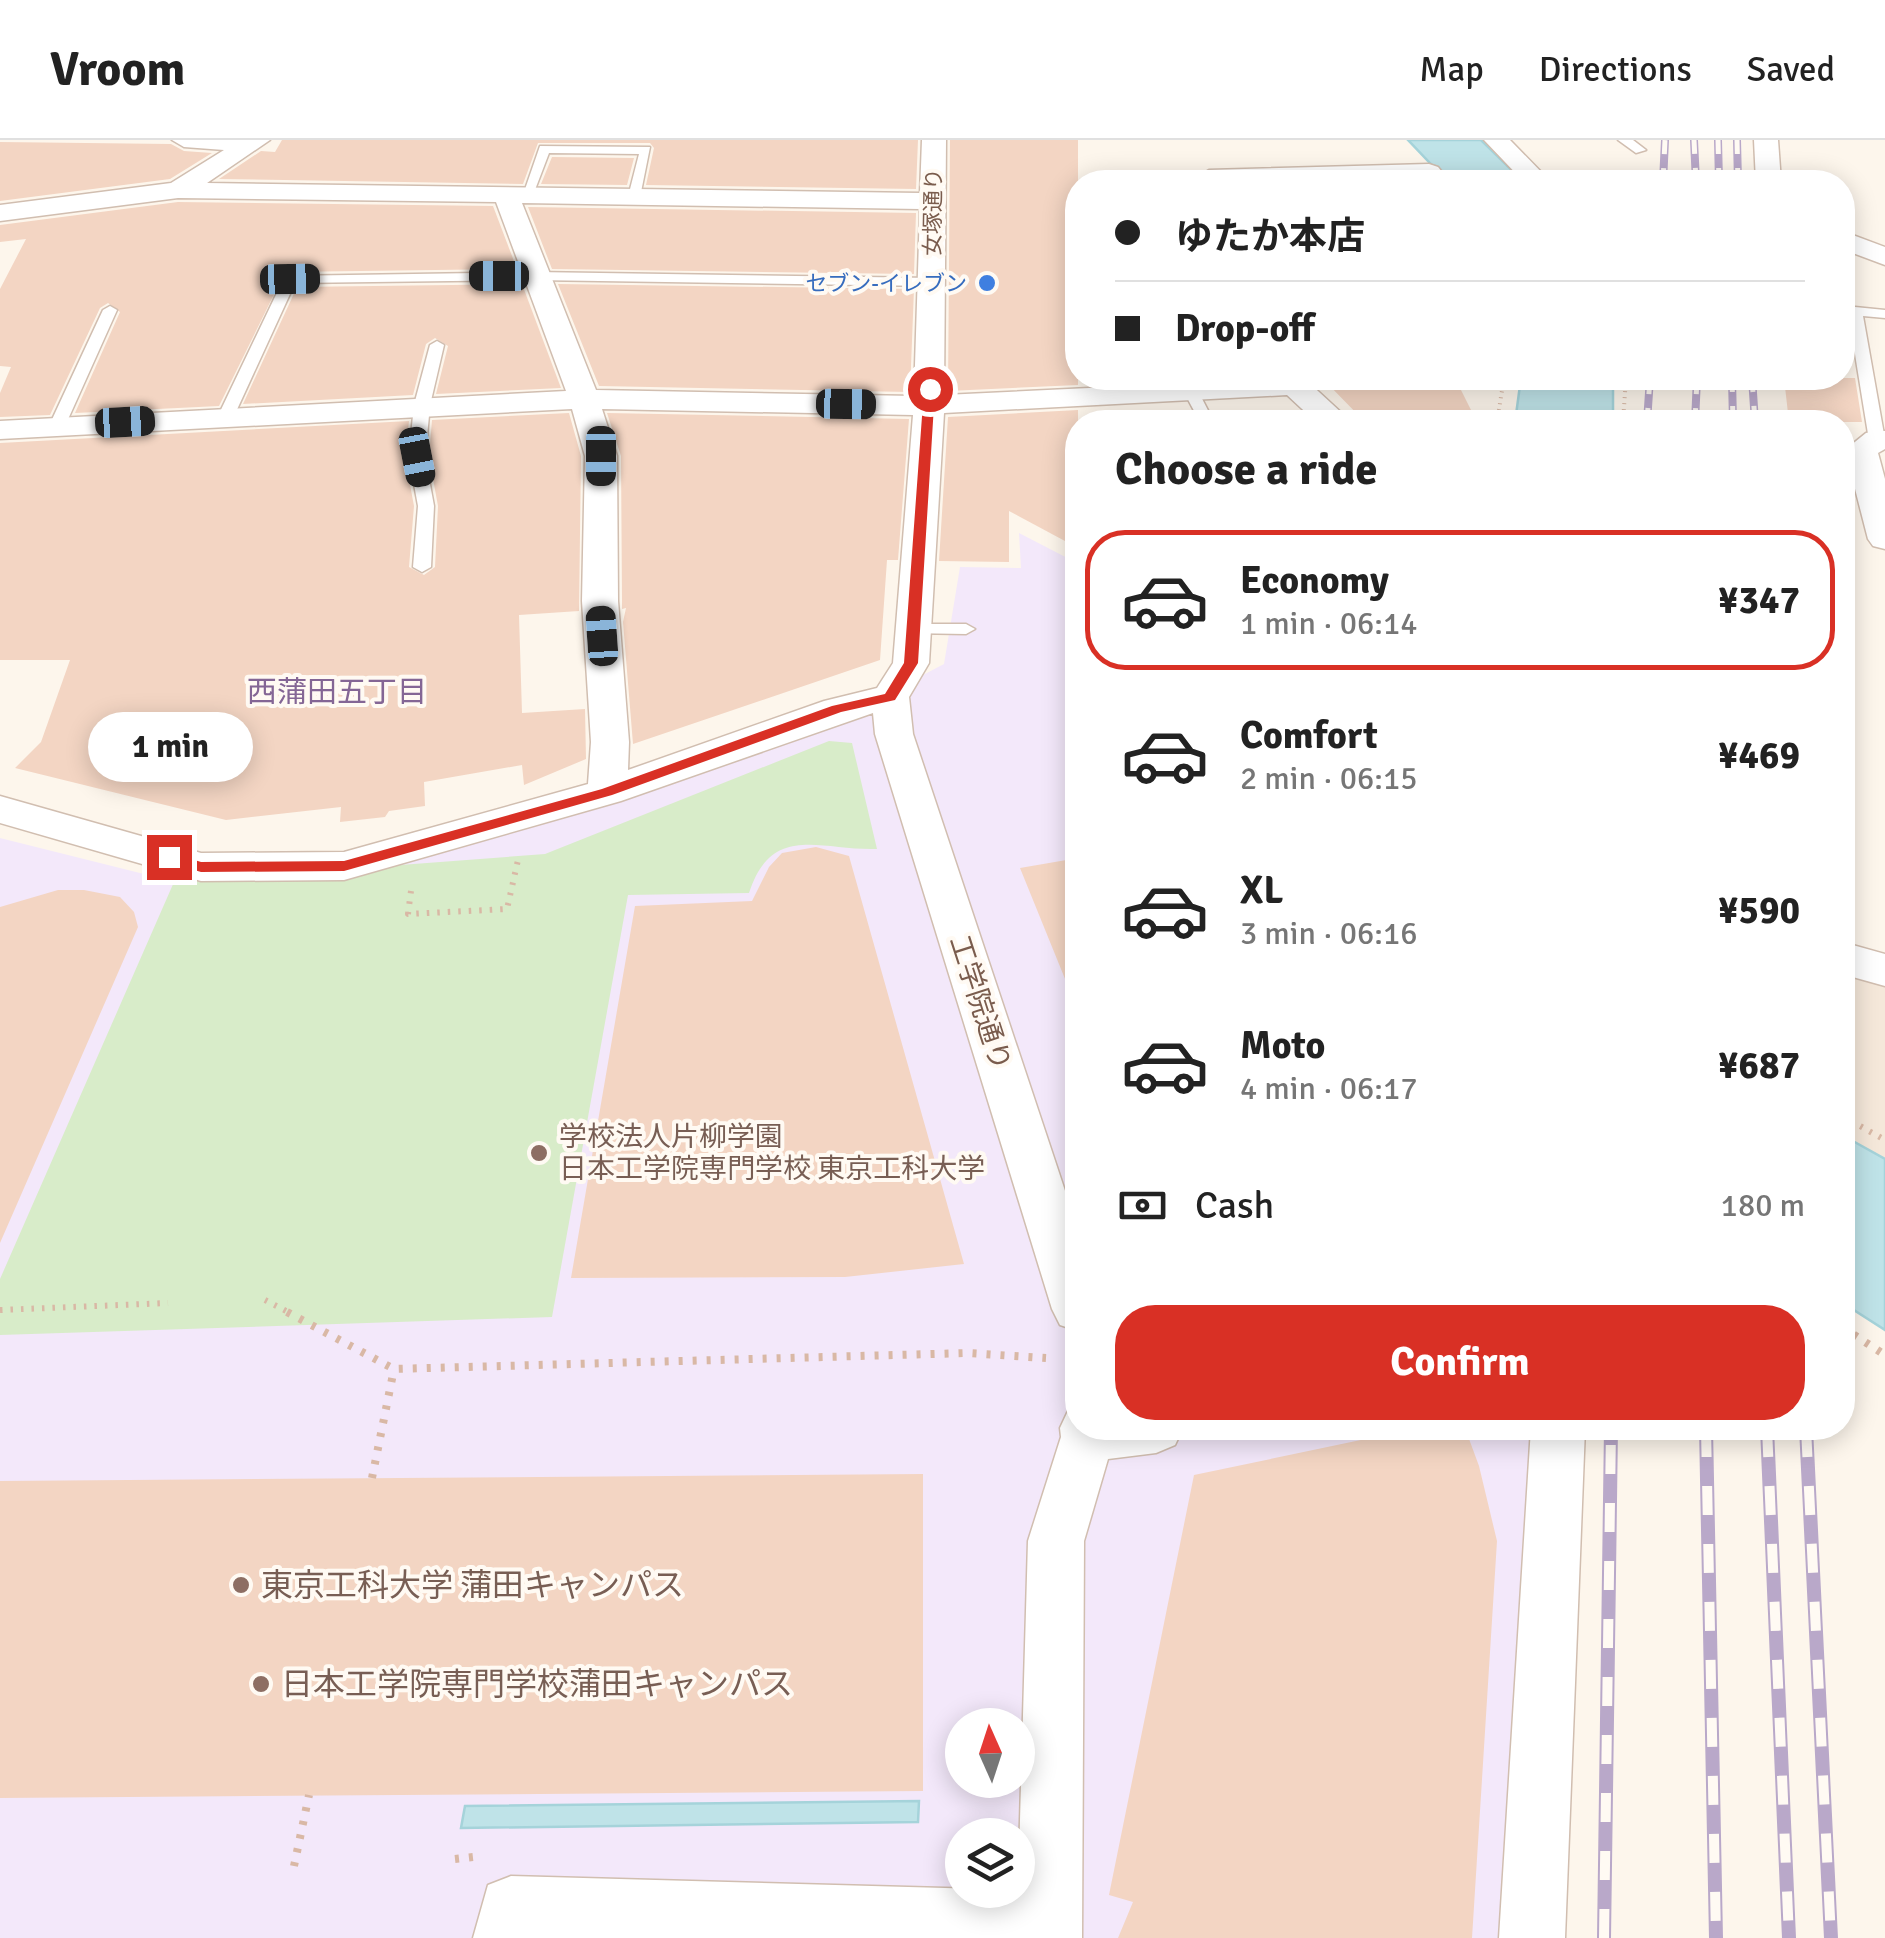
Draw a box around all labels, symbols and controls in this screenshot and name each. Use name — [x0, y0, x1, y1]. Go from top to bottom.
text: Vroom — [50, 40, 185, 99]
text: Map — [1419, 48, 1484, 91]
text: Directions — [1539, 48, 1692, 91]
text: Saved — [1747, 48, 1835, 91]
street label: 女塚通り — [919, 168, 947, 256]
text: ゆたか本店 — [1175, 213, 1365, 260]
car — [469, 261, 529, 291]
car — [260, 263, 320, 295]
place label: セブン-イレブン — [805, 270, 967, 297]
marker: セブン-イレブン — [976, 272, 998, 294]
text: Drop-off — [1175, 305, 1315, 352]
route start — [908, 367, 953, 412]
car — [816, 388, 876, 420]
car — [94, 405, 156, 439]
car — [397, 425, 437, 489]
car — [586, 426, 616, 486]
text: Choose a ride — [1115, 442, 1378, 497]
icon: car — [1120, 555, 1210, 645]
text: Economy — [1240, 557, 1389, 604]
text: ¥347 — [1718, 577, 1800, 624]
text: 1 min · 06:14 — [1240, 604, 1418, 643]
car — [585, 605, 619, 667]
district label: 西蒲田五丁目 — [247, 674, 427, 711]
icon: car — [1120, 710, 1210, 800]
callout: 1 min — [86, 712, 252, 782]
text: Comfort — [1240, 712, 1378, 759]
text: 1 min — [132, 727, 209, 766]
text: ¥469 — [1718, 732, 1800, 779]
text: 2 min · 06:15 — [1240, 759, 1418, 798]
route end — [147, 835, 192, 880]
icon: car — [1120, 865, 1210, 955]
text: XL — [1240, 867, 1283, 914]
text: ¥590 — [1718, 887, 1800, 934]
text: 3 min · 06:16 — [1240, 914, 1418, 953]
street label: 工学院通り — [942, 931, 1018, 1075]
icon: car — [1120, 1020, 1210, 1110]
text: Moto — [1240, 1022, 1325, 1069]
text: ¥687 — [1718, 1042, 1800, 1089]
text: 4 min · 06:17 — [1240, 1069, 1418, 1108]
place label: 学校法人片柳学園 日本工学院専門学校 東京工科大学 — [559, 1120, 985, 1186]
marker: 学校法人片柳学園 日本工学院専門学校 東京工科大学 — [528, 1142, 550, 1164]
icon: cash — [1115, 1178, 1170, 1233]
text: Cash — [1195, 1182, 1274, 1229]
text: 180 m — [1721, 1186, 1805, 1225]
button: Confirm — [1115, 1305, 1805, 1420]
place label: 東京工科大学 蒲田キャンパス — [261, 1566, 684, 1605]
marker: 東京工科大学 蒲田キャンパス — [230, 1574, 252, 1596]
place label: 日本工学院専門学校蒲田キャンパス — [281, 1665, 793, 1704]
marker: 日本工学院専門学校蒲田キャンパス — [250, 1673, 272, 1695]
north arrow — [945, 1708, 1035, 1798]
map controls — [945, 1708, 1035, 1908]
button: layers — [945, 1818, 1035, 1908]

